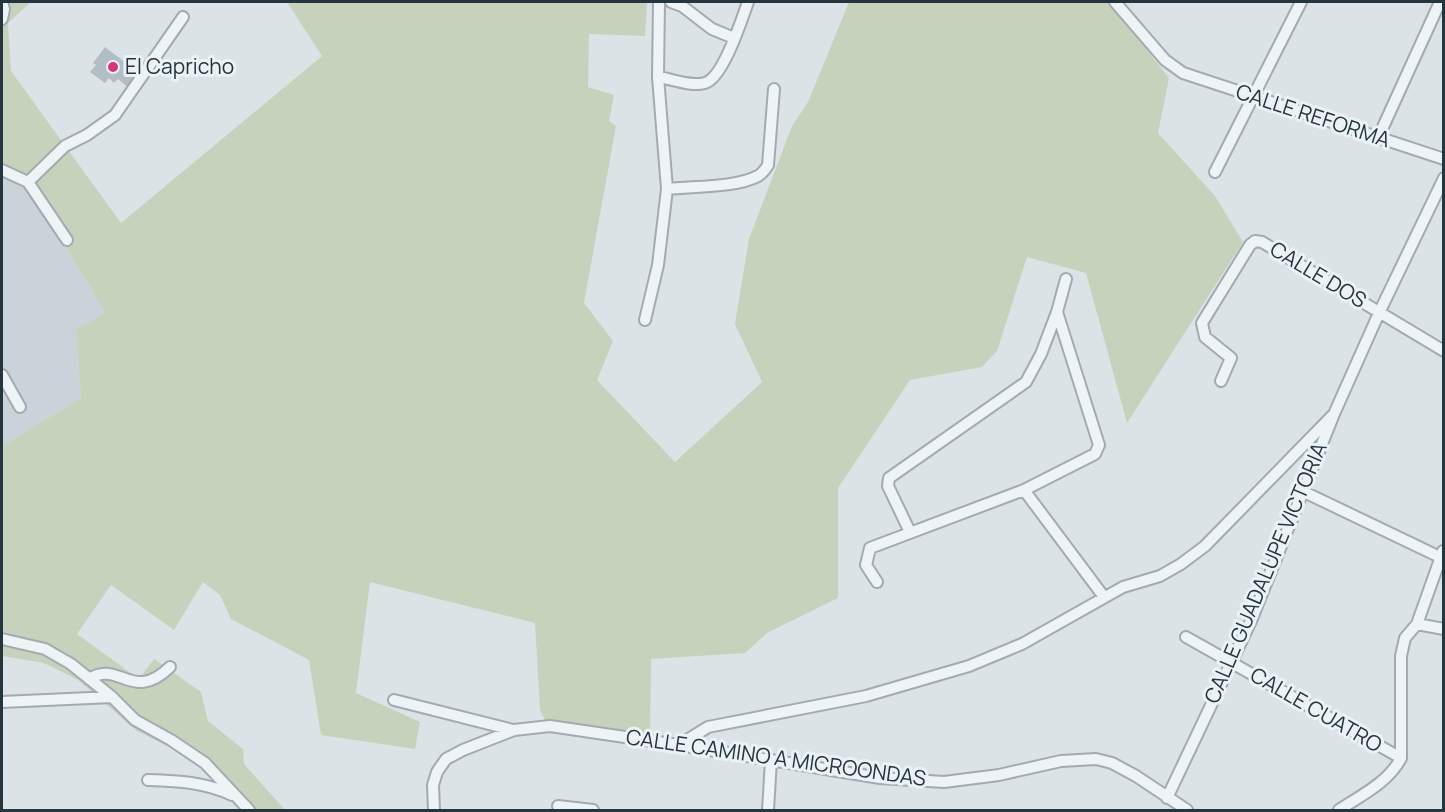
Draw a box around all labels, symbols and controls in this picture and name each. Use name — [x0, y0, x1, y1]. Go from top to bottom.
place label: El Capricho — [125, 52, 234, 80]
marker: El Capricho — [106, 60, 120, 74]
street label: CALLE REFORMA — [1233, 77, 1394, 153]
street label: CALLE DOS — [1265, 234, 1372, 314]
street label: CALLE GUADALUPE VICTORIA — [1197, 438, 1333, 707]
street label: CALLE CUATRO — [1246, 660, 1387, 758]
street label: CALLE CAMINO A MICROONDAS — [624, 722, 928, 792]

